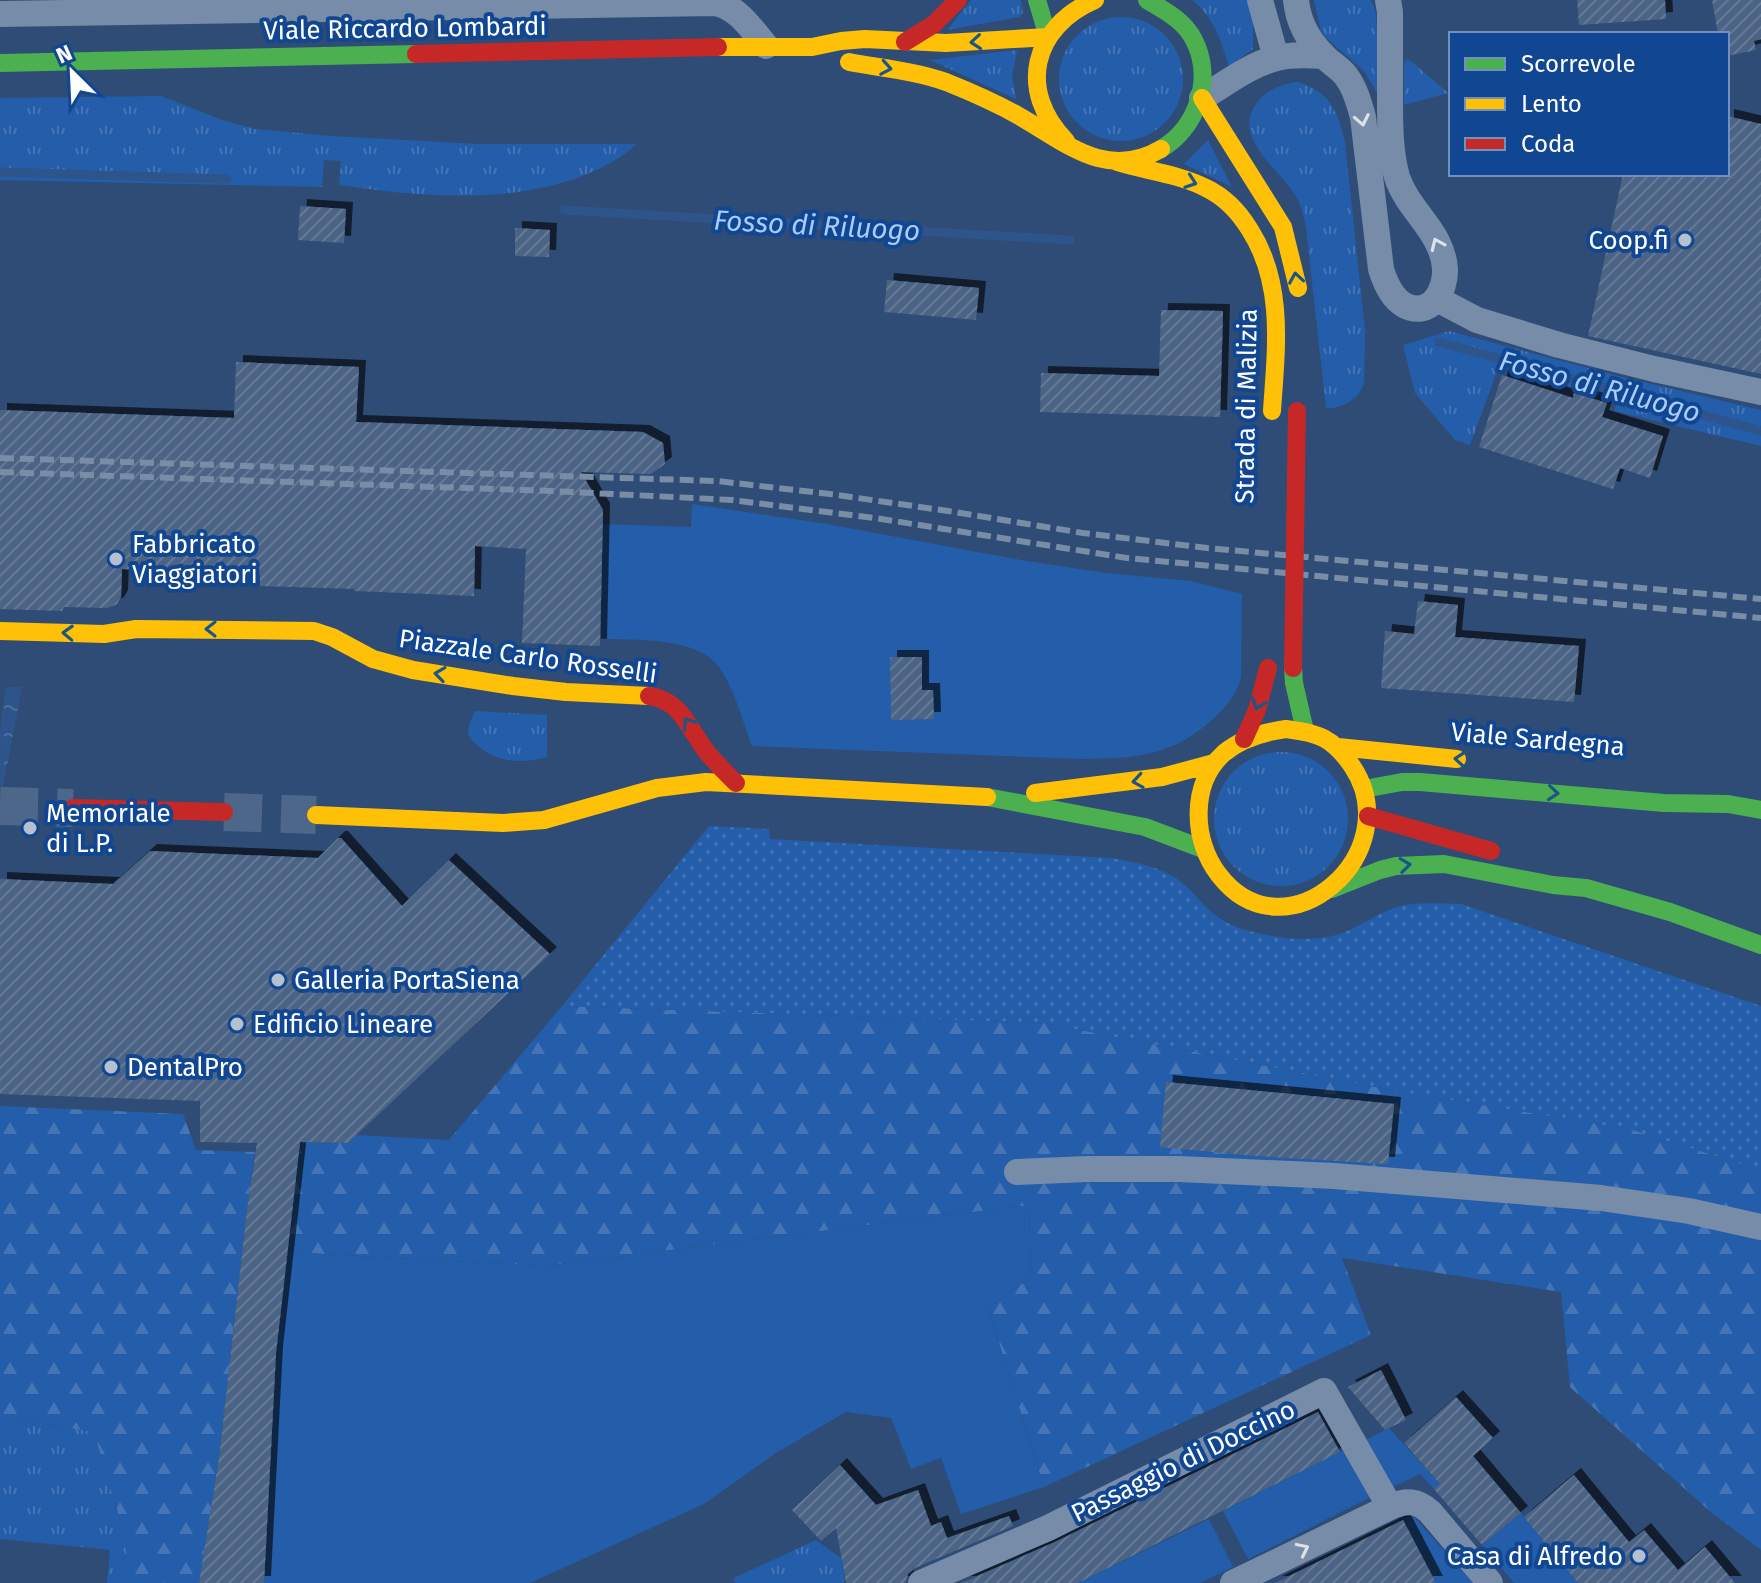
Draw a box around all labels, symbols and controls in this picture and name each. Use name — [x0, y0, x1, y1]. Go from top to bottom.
street label: Viale Riccardo Lombardi — [263, 11, 547, 46]
north arrow — [32, 32, 112, 112]
legend — [1449, 32, 1729, 176]
one-way arrow — [969, 33, 982, 50]
text: N — [52, 39, 76, 69]
text: Scorrevole — [1521, 50, 1636, 78]
one-way arrow — [879, 59, 893, 76]
text: Lento — [1521, 90, 1582, 118]
one-way arrow — [1353, 113, 1370, 127]
text: Coda — [1521, 130, 1575, 158]
one-way arrow — [1184, 173, 1198, 189]
water label: Fosso di Riluogo — [713, 204, 921, 247]
place label: Coop.fi — [1589, 225, 1669, 256]
marker: Coop.fi — [1676, 231, 1694, 249]
one-way arrow — [1430, 237, 1446, 252]
one-way arrow — [1288, 271, 1305, 284]
street label: Strada di Malizia — [1229, 308, 1264, 504]
water label: Fosso di Riluogo — [1496, 344, 1704, 429]
place label: Fabbricato Viaggiatori — [132, 529, 258, 590]
marker: Fabbricato Viaggiatori — [107, 550, 125, 568]
one-way arrow — [204, 620, 217, 638]
street label: Piazzale Carlo Rosselli — [397, 623, 659, 690]
one-way arrow — [61, 624, 74, 642]
one-way arrow — [433, 666, 446, 683]
one-way arrow — [1252, 696, 1268, 710]
street label: Viale Sardegna — [1450, 716, 1626, 763]
one-way arrow — [682, 717, 697, 731]
one-way arrow — [1453, 751, 1466, 768]
one-way arrow — [1131, 772, 1144, 789]
one-way arrow — [1547, 784, 1560, 801]
place label: Memoriale di L.P. — [46, 798, 171, 859]
marker: Memoriale di L.P. — [21, 819, 39, 837]
one-way arrow — [1399, 857, 1412, 874]
place label: Galleria PortaSiena — [294, 965, 520, 996]
marker: Galleria PortaSiena — [269, 971, 287, 989]
place label: Edificio Lineare — [253, 1009, 433, 1040]
marker: Edificio Lineare — [228, 1015, 246, 1033]
place label: DentalPro — [127, 1052, 243, 1083]
marker: DentalPro — [102, 1058, 120, 1076]
street label: Passaggio di Doccino — [1066, 1394, 1300, 1529]
place label: Casa di Alfredo — [1447, 1541, 1623, 1572]
one-way arrow — [1295, 1543, 1310, 1559]
marker: Casa di Alfredo — [1630, 1547, 1648, 1565]

